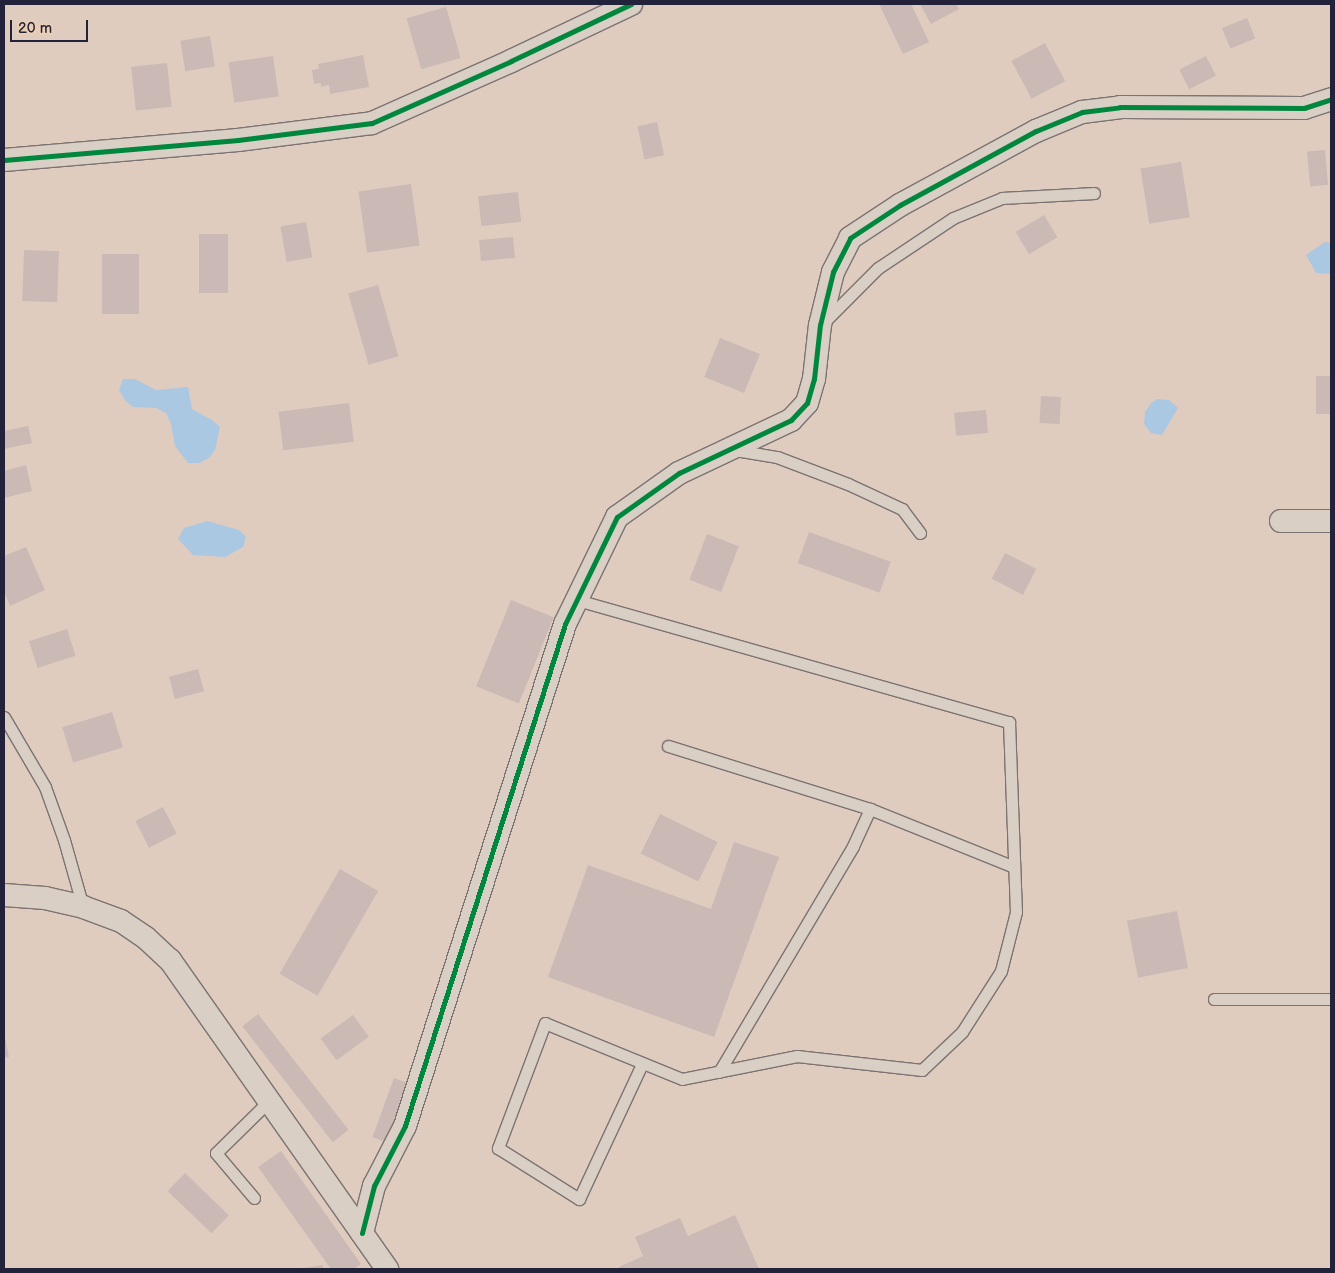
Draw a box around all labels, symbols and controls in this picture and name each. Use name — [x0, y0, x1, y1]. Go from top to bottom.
scale bar — [12, 10, 90, 42]
text: 20 m — [18, 19, 52, 38]

